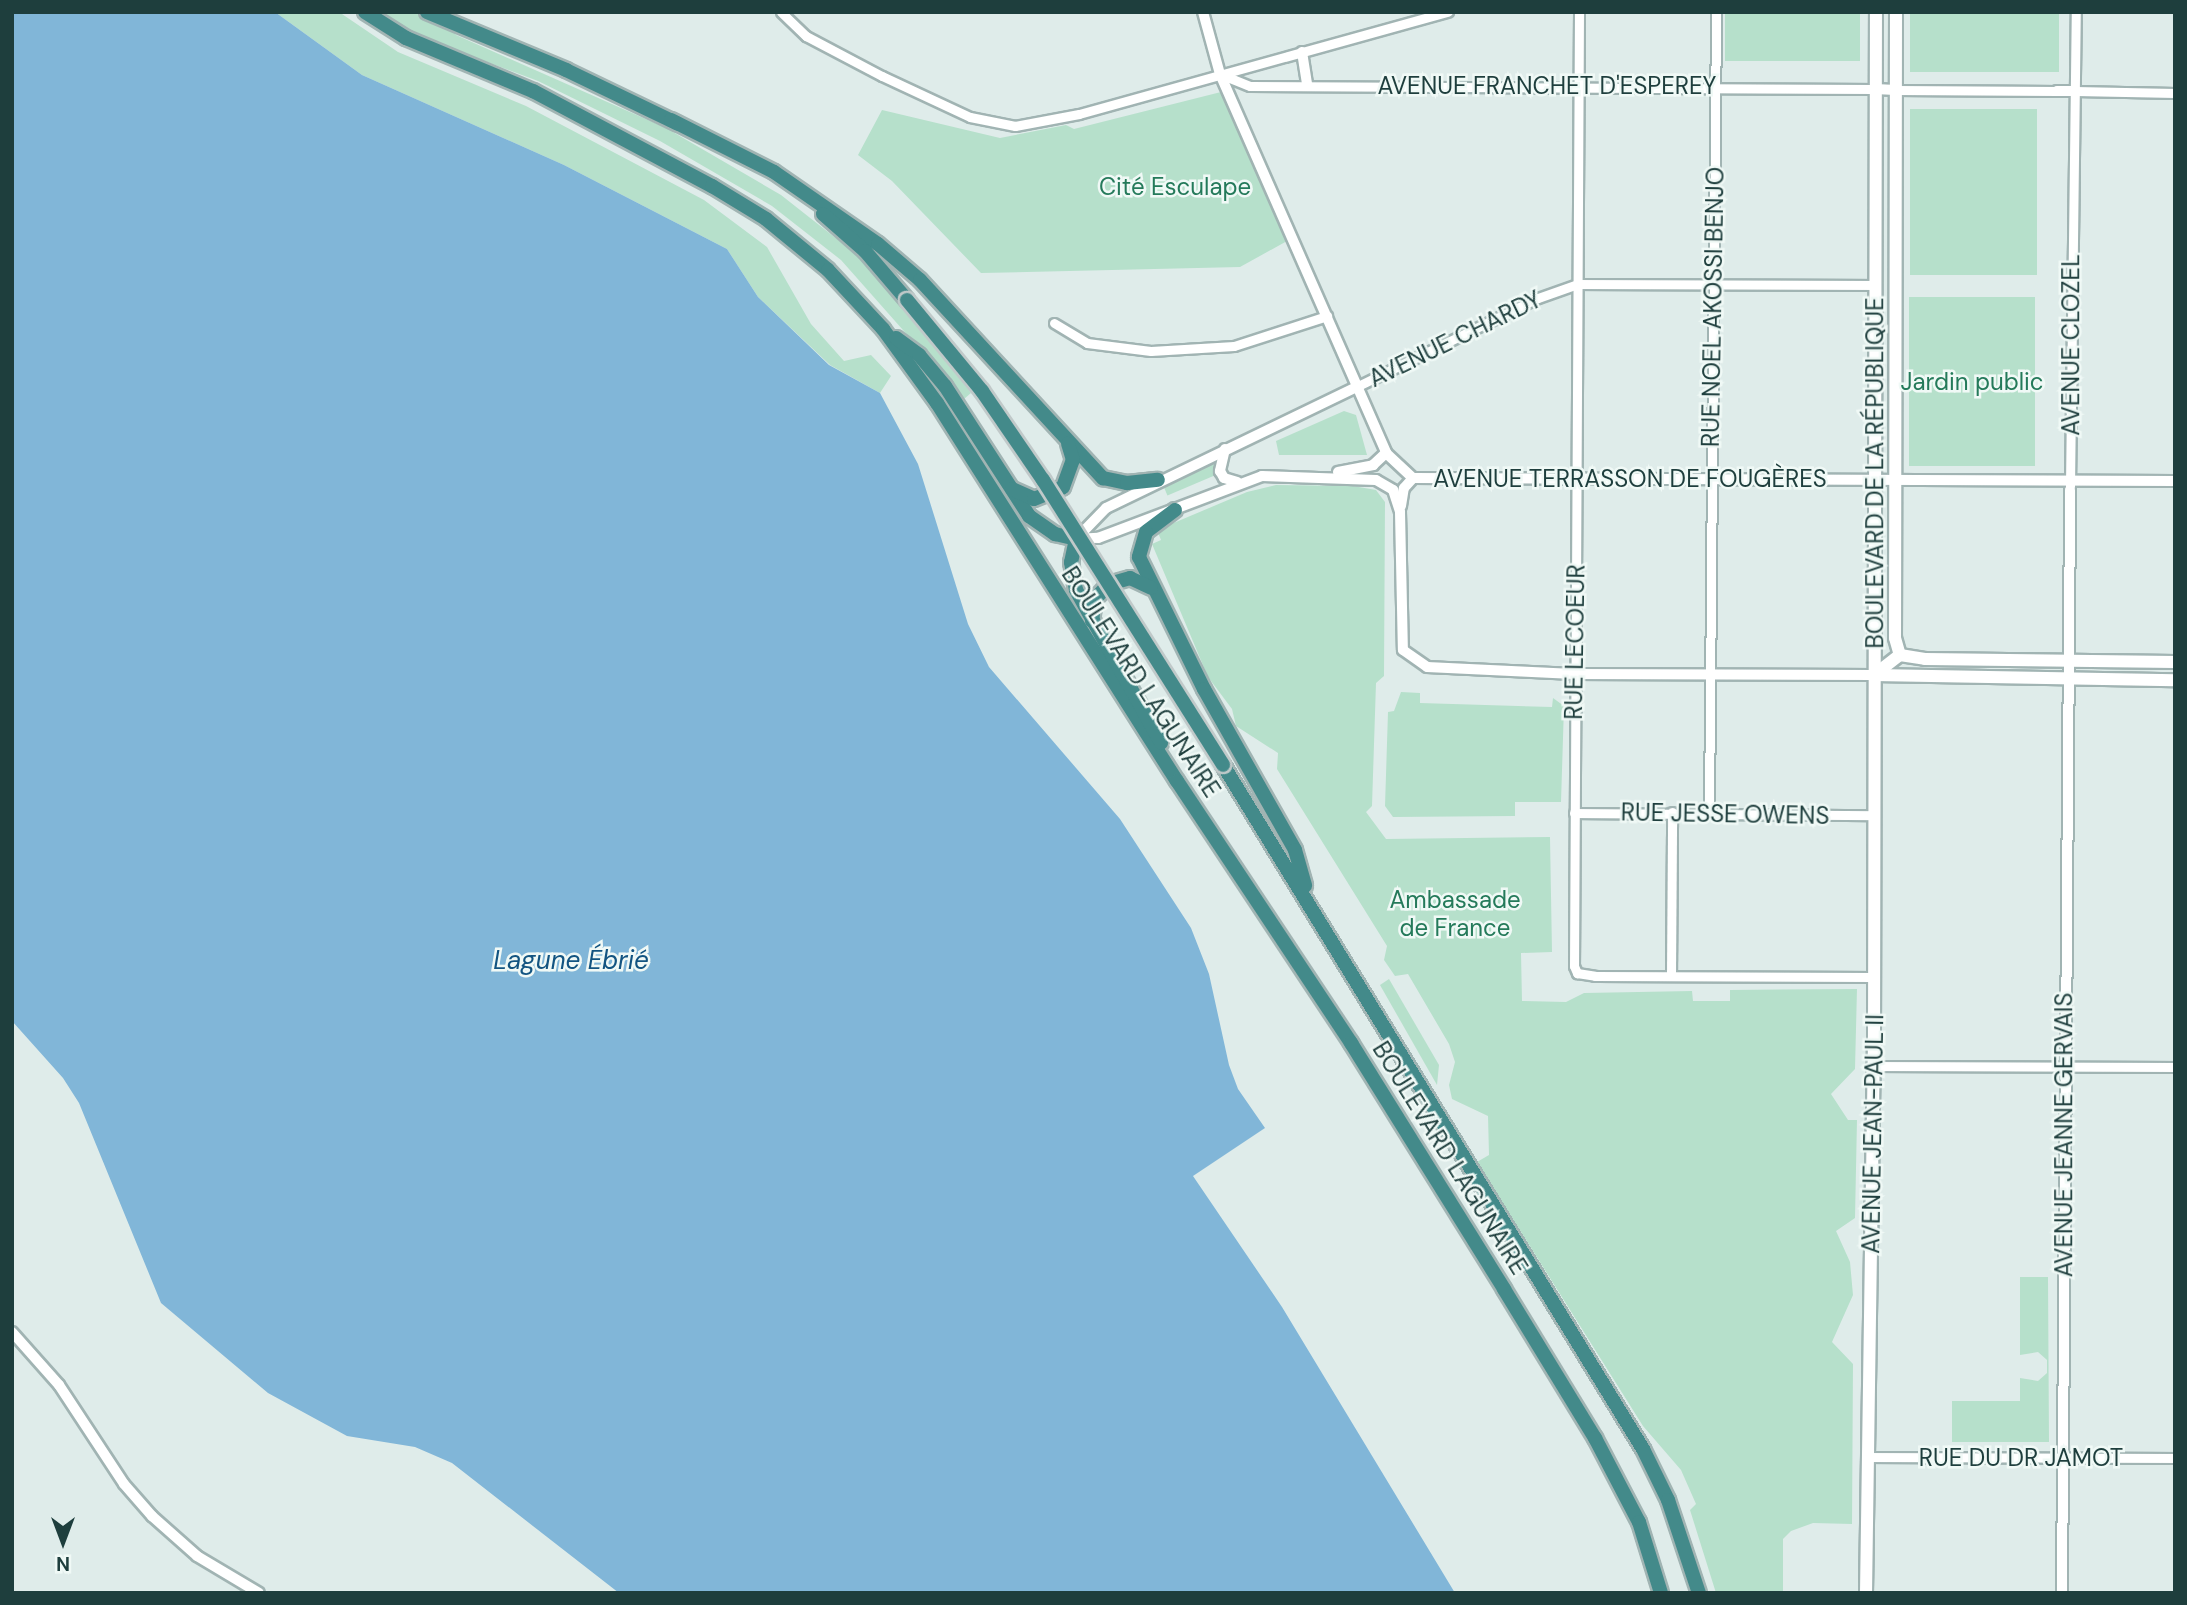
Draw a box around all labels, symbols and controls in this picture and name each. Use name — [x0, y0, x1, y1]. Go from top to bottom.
street label: AVENUE FRANCHET D'ESPEREY — [1377, 72, 1717, 100]
street label: RUE NOEL AKOSSI BENJO — [1696, 167, 1730, 447]
park label: Cité Esculape — [1099, 173, 1251, 201]
street label: AVENUE CLOZEL — [2057, 254, 2085, 436]
street label: AVENUE CHARDY — [1364, 285, 1546, 393]
street label: BOULEVARD DE LA RÉPUBLIQUE — [1861, 297, 1889, 649]
park label: Jardin public — [1900, 368, 2044, 396]
street label: AVENUE TERRASSON DE FOUGÈRES — [1433, 465, 1827, 493]
street label: BOULEVARD LAGUNAIRE — [1056, 561, 1226, 803]
street label: RUE LECOEUR — [1559, 564, 1591, 720]
street label: RUE JESSE OWENS — [1620, 798, 1830, 830]
park label: Ambassade de France — [1389, 886, 1521, 942]
water label: Lagune Ébrié — [493, 945, 649, 977]
street label: AVENUE JEANNE GERVAIS — [2050, 993, 2078, 1277]
street label: AVENUE JEAN-PAUL II — [1857, 1014, 1889, 1254]
street label: BOULEVARD LAGUNAIRE — [1366, 1036, 1534, 1280]
street label: RUE DU DR JAMOT — [1919, 1444, 2123, 1472]
north arrow — [28, 1507, 98, 1577]
text: N — [56, 1551, 70, 1576]

